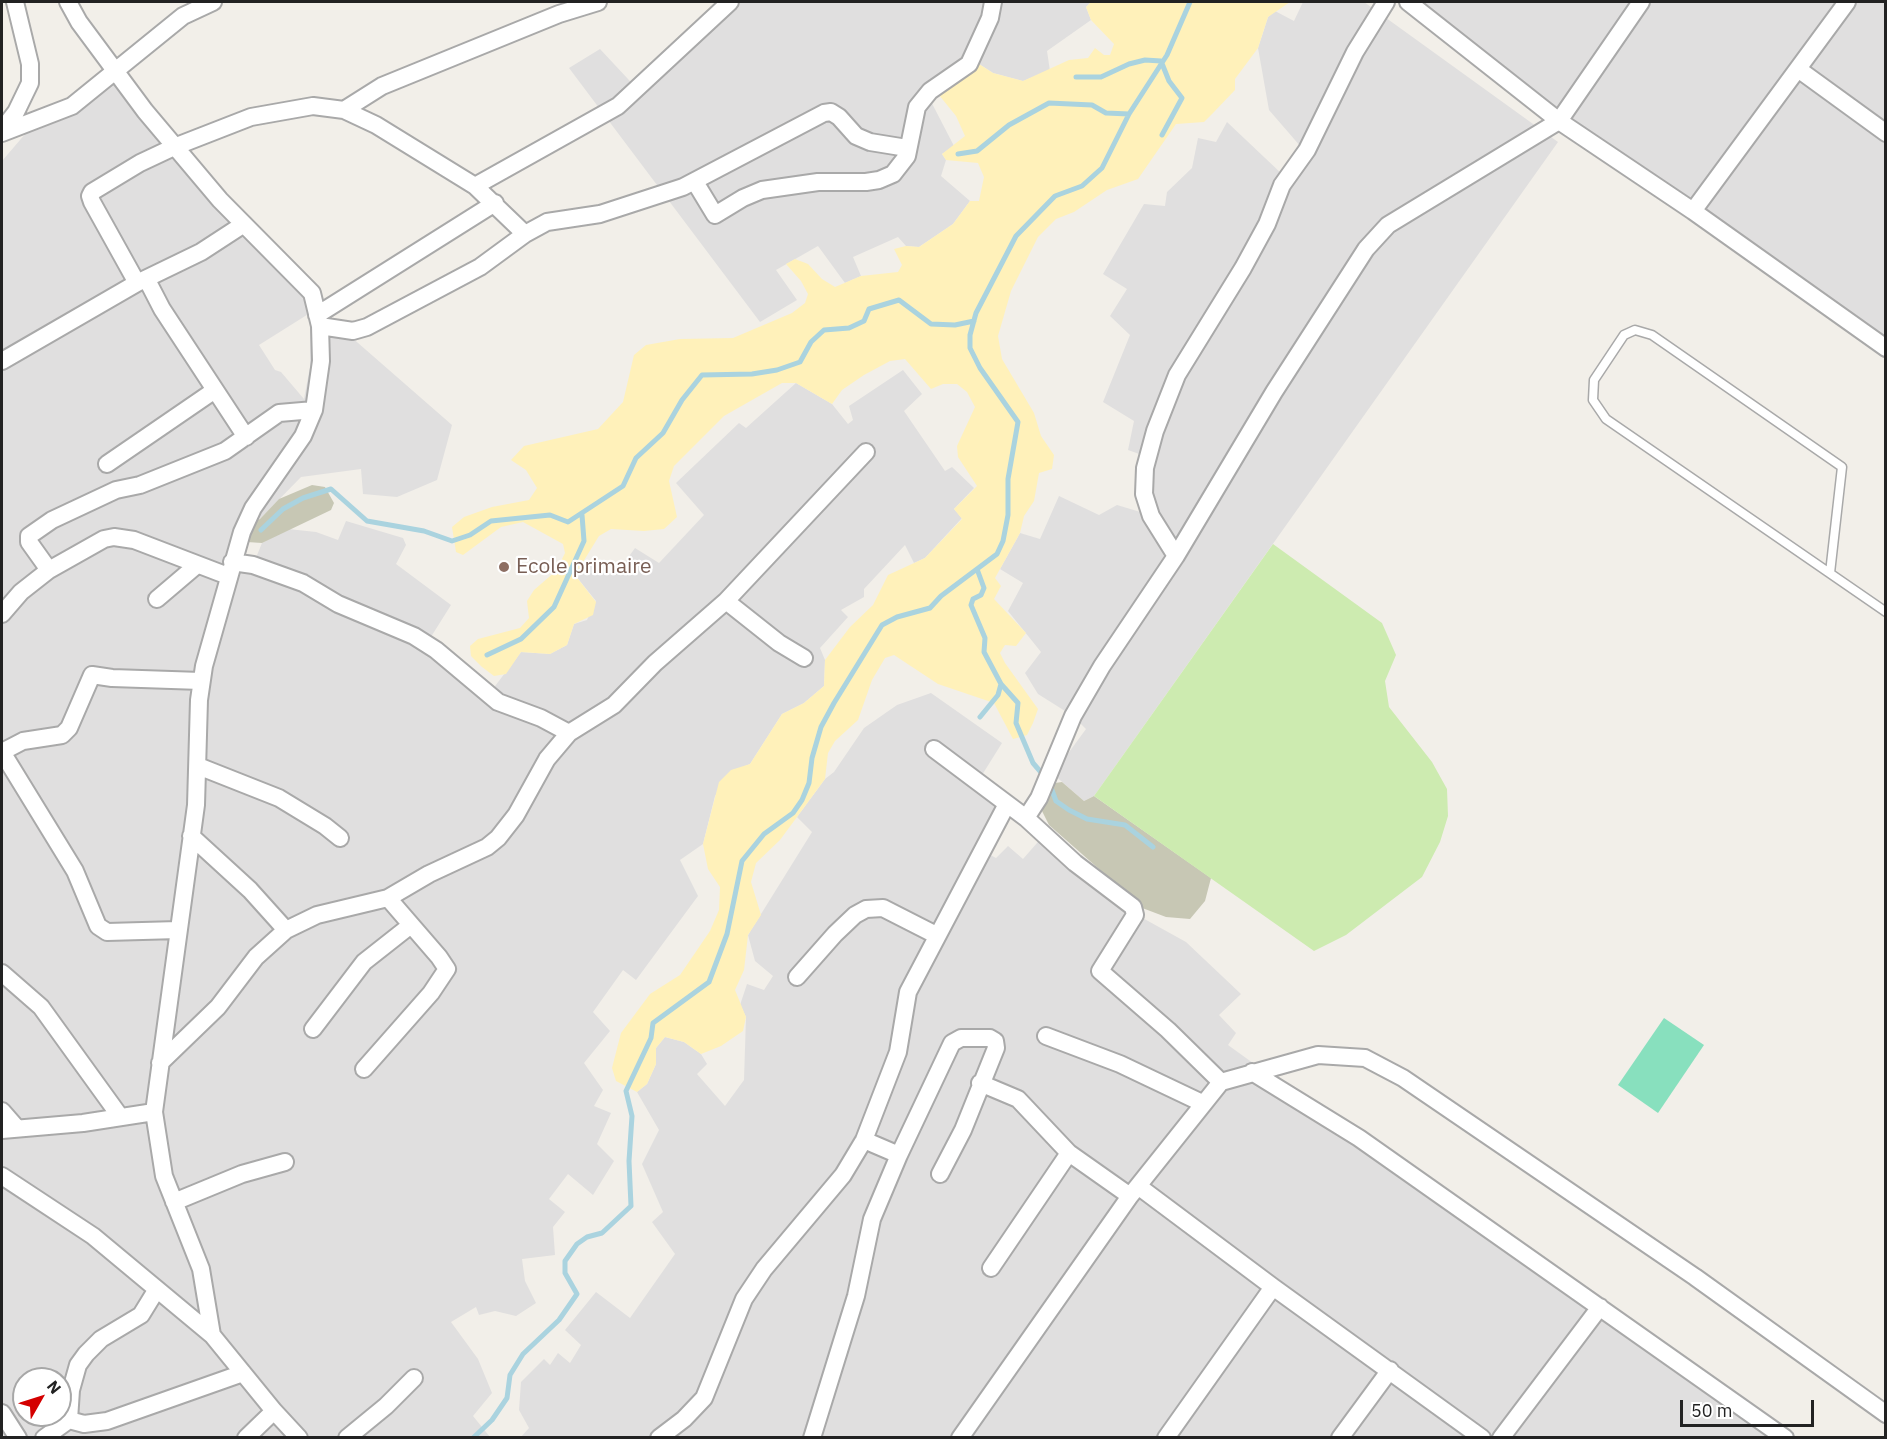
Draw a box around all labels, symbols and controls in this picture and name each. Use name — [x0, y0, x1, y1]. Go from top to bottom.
place label: Ecole primaire — [516, 554, 651, 580]
marker: Ecole primaire — [497, 560, 511, 574]
north arrow — [12, 1367, 72, 1427]
text: N — [43, 1376, 66, 1398]
scale bar — [1683, 1388, 1816, 1426]
text: 50 m — [1691, 1399, 1733, 1422]

